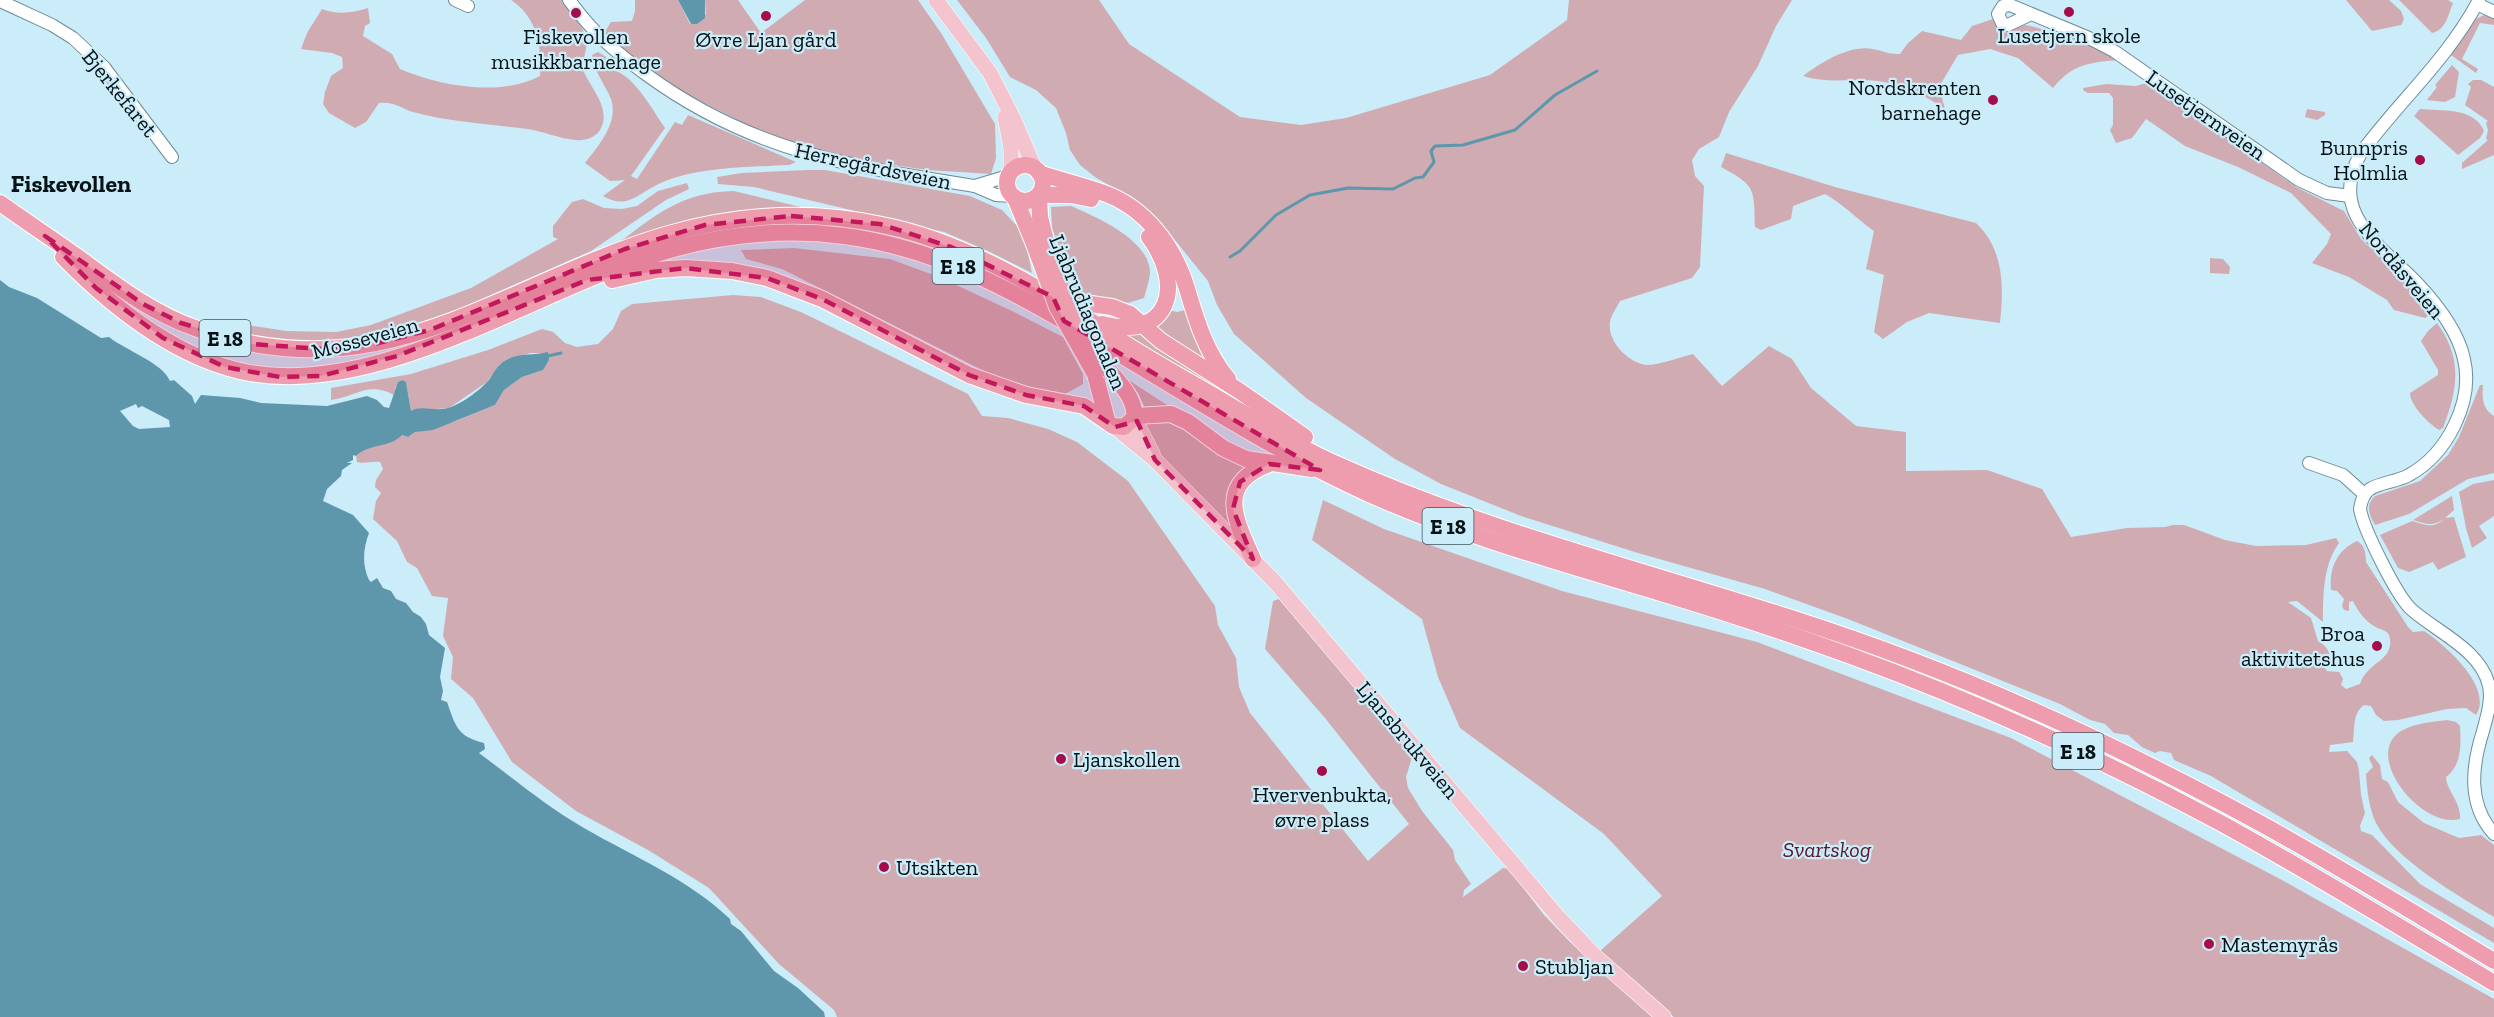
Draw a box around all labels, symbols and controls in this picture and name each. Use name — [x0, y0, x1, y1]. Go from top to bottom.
marker: Lusetjern skole — [2062, 5, 2076, 19]
marker: Fiskevollen musikkbarnehage — [569, 6, 583, 20]
marker: Øvre Ljan gård — [759, 9, 773, 23]
place label: Lusetjern skole — [1997, 22, 2141, 49]
place label: Fiskevollen musikkbarnehage — [491, 23, 661, 75]
place label: Øvre Ljan gård — [695, 26, 837, 53]
street label: Bjerkefaret — [76, 44, 164, 143]
street label: Lusetjernveien — [2141, 64, 2271, 166]
place label: Nordskrenten barnehage — [1848, 74, 1981, 126]
marker: Nordskrenten barnehage — [1986, 93, 2000, 107]
place label: Bunnpris Holmlia — [2320, 134, 2408, 186]
street label: Herregårdsveien — [792, 136, 954, 196]
marker: Bunnpris Holmlia — [2413, 153, 2427, 167]
district label: Fiskevollen — [11, 169, 131, 198]
street label: Nordåsveien — [2353, 216, 2451, 325]
street label: Ljabrudiagonalen — [1043, 231, 1133, 394]
road number: E 18 — [932, 248, 984, 284]
street label: Mosseveien — [309, 311, 422, 365]
road number: E 18 — [200, 320, 250, 356]
road number: E 18 — [1422, 508, 1474, 544]
place label: Broa aktivitetshus — [2241, 620, 2365, 672]
marker: Broa aktivitetshus — [2370, 639, 2384, 653]
street label: Ljansbrukveien — [1351, 676, 1465, 805]
road number: E 18 — [2052, 733, 2104, 769]
place label: Ljanskollen — [1073, 746, 1180, 773]
marker: Ljanskollen — [1054, 752, 1068, 766]
marker: Hvervenbukta, øvre plass — [1315, 764, 1329, 778]
place label: Hvervenbukta, øvre plass — [1253, 781, 1391, 833]
park label: Svartskog — [1783, 836, 1872, 863]
place label: Utsikten — [896, 854, 978, 881]
marker: Utsikten — [877, 860, 891, 874]
place label: Mastemyrås — [2221, 931, 2338, 958]
marker: Mastemyrås — [2202, 937, 2216, 951]
place label: Stubljan — [1535, 953, 1614, 980]
marker: Stubljan — [1516, 959, 1530, 973]

